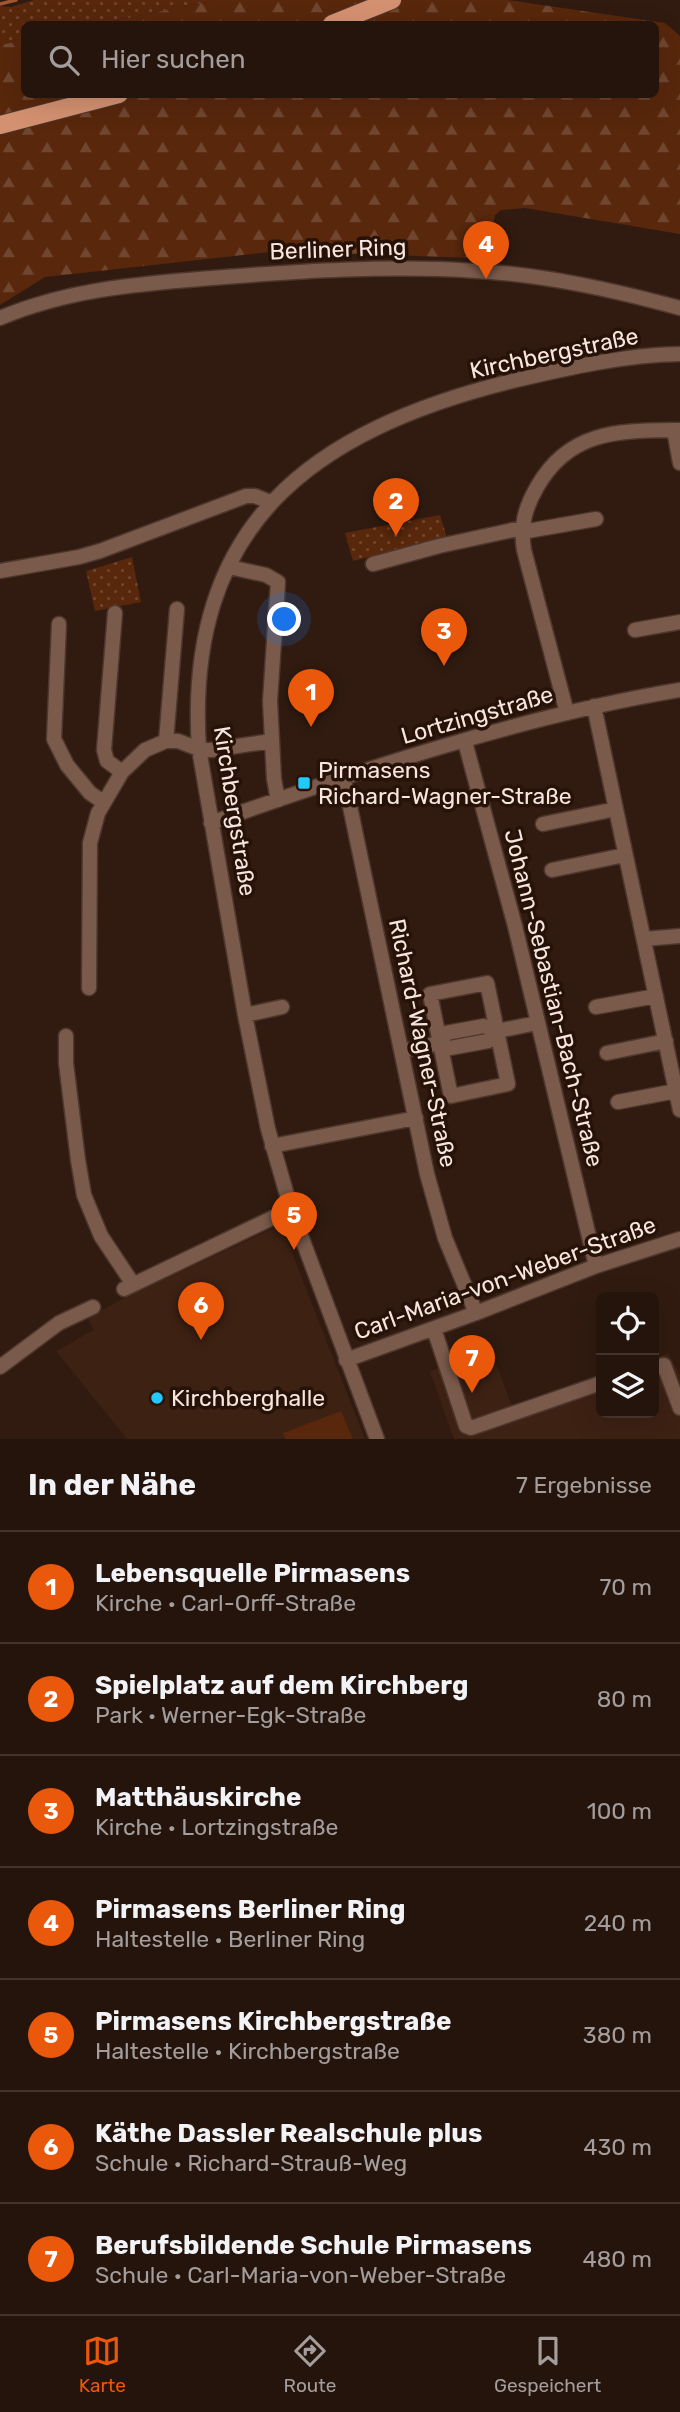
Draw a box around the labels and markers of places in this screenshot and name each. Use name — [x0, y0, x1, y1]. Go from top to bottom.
pin: 4 — [463, 221, 509, 279]
pin: 2 — [373, 478, 419, 536]
pin: 3 — [421, 608, 467, 666]
pin: 1 — [288, 669, 334, 727]
place label: Pirmasens Richard-Wagner-Straße — [318, 756, 572, 810]
marker: Pirmasens Richard-Wagner-Straße — [296, 775, 312, 791]
pin: 5 — [271, 1192, 317, 1250]
pin: 6 — [178, 1282, 224, 1340]
pin: 7 — [449, 1335, 495, 1393]
place label: Kirchberghalle — [171, 1384, 325, 1412]
marker: Kirchberghalle — [149, 1390, 165, 1406]

